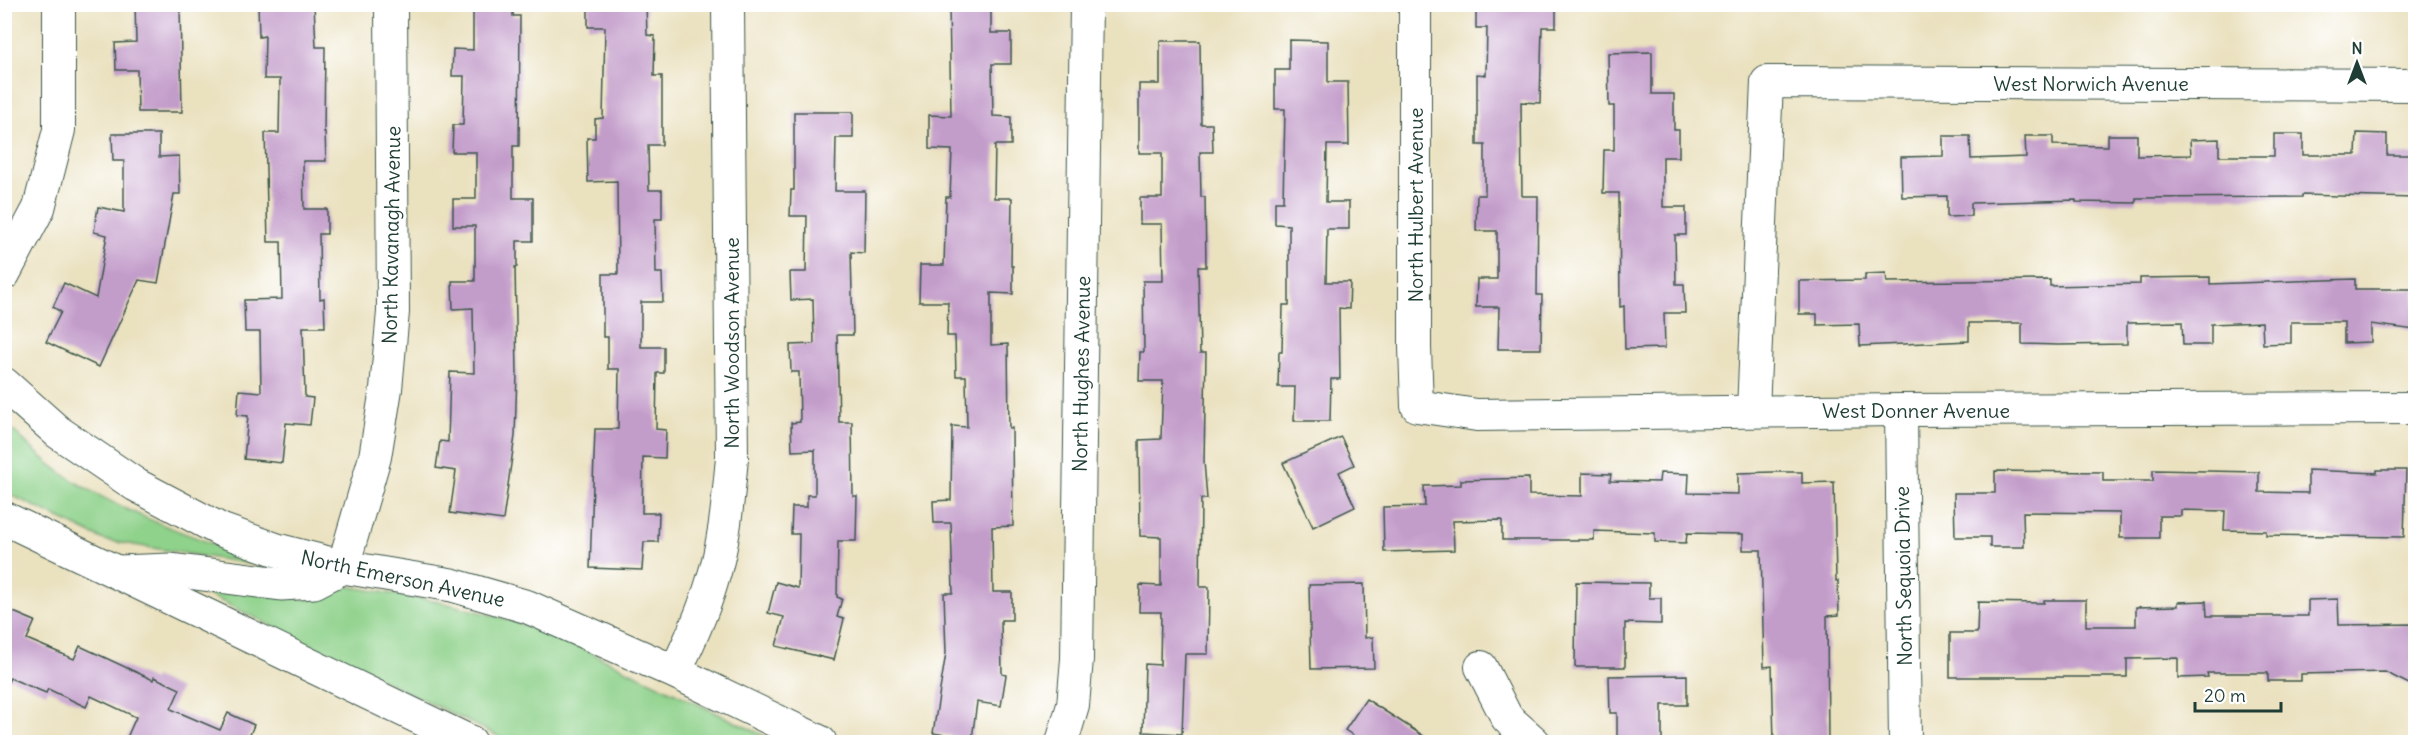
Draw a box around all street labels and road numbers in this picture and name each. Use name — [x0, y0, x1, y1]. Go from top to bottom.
street label: West Norwich Avenue — [1993, 71, 2189, 96]
street label: North Hulbert Avenue — [1403, 107, 1428, 303]
street label: North Kavanagh Avenue — [377, 126, 405, 344]
street label: North Woodson Avenue — [719, 237, 744, 449]
street label: North Hughes Avenue — [1067, 276, 1095, 472]
street label: West Donner Avenue — [1822, 398, 2010, 423]
street label: North Sequoia Drive — [1889, 486, 1917, 666]
street label: North Emerson Avenue — [299, 544, 507, 612]

